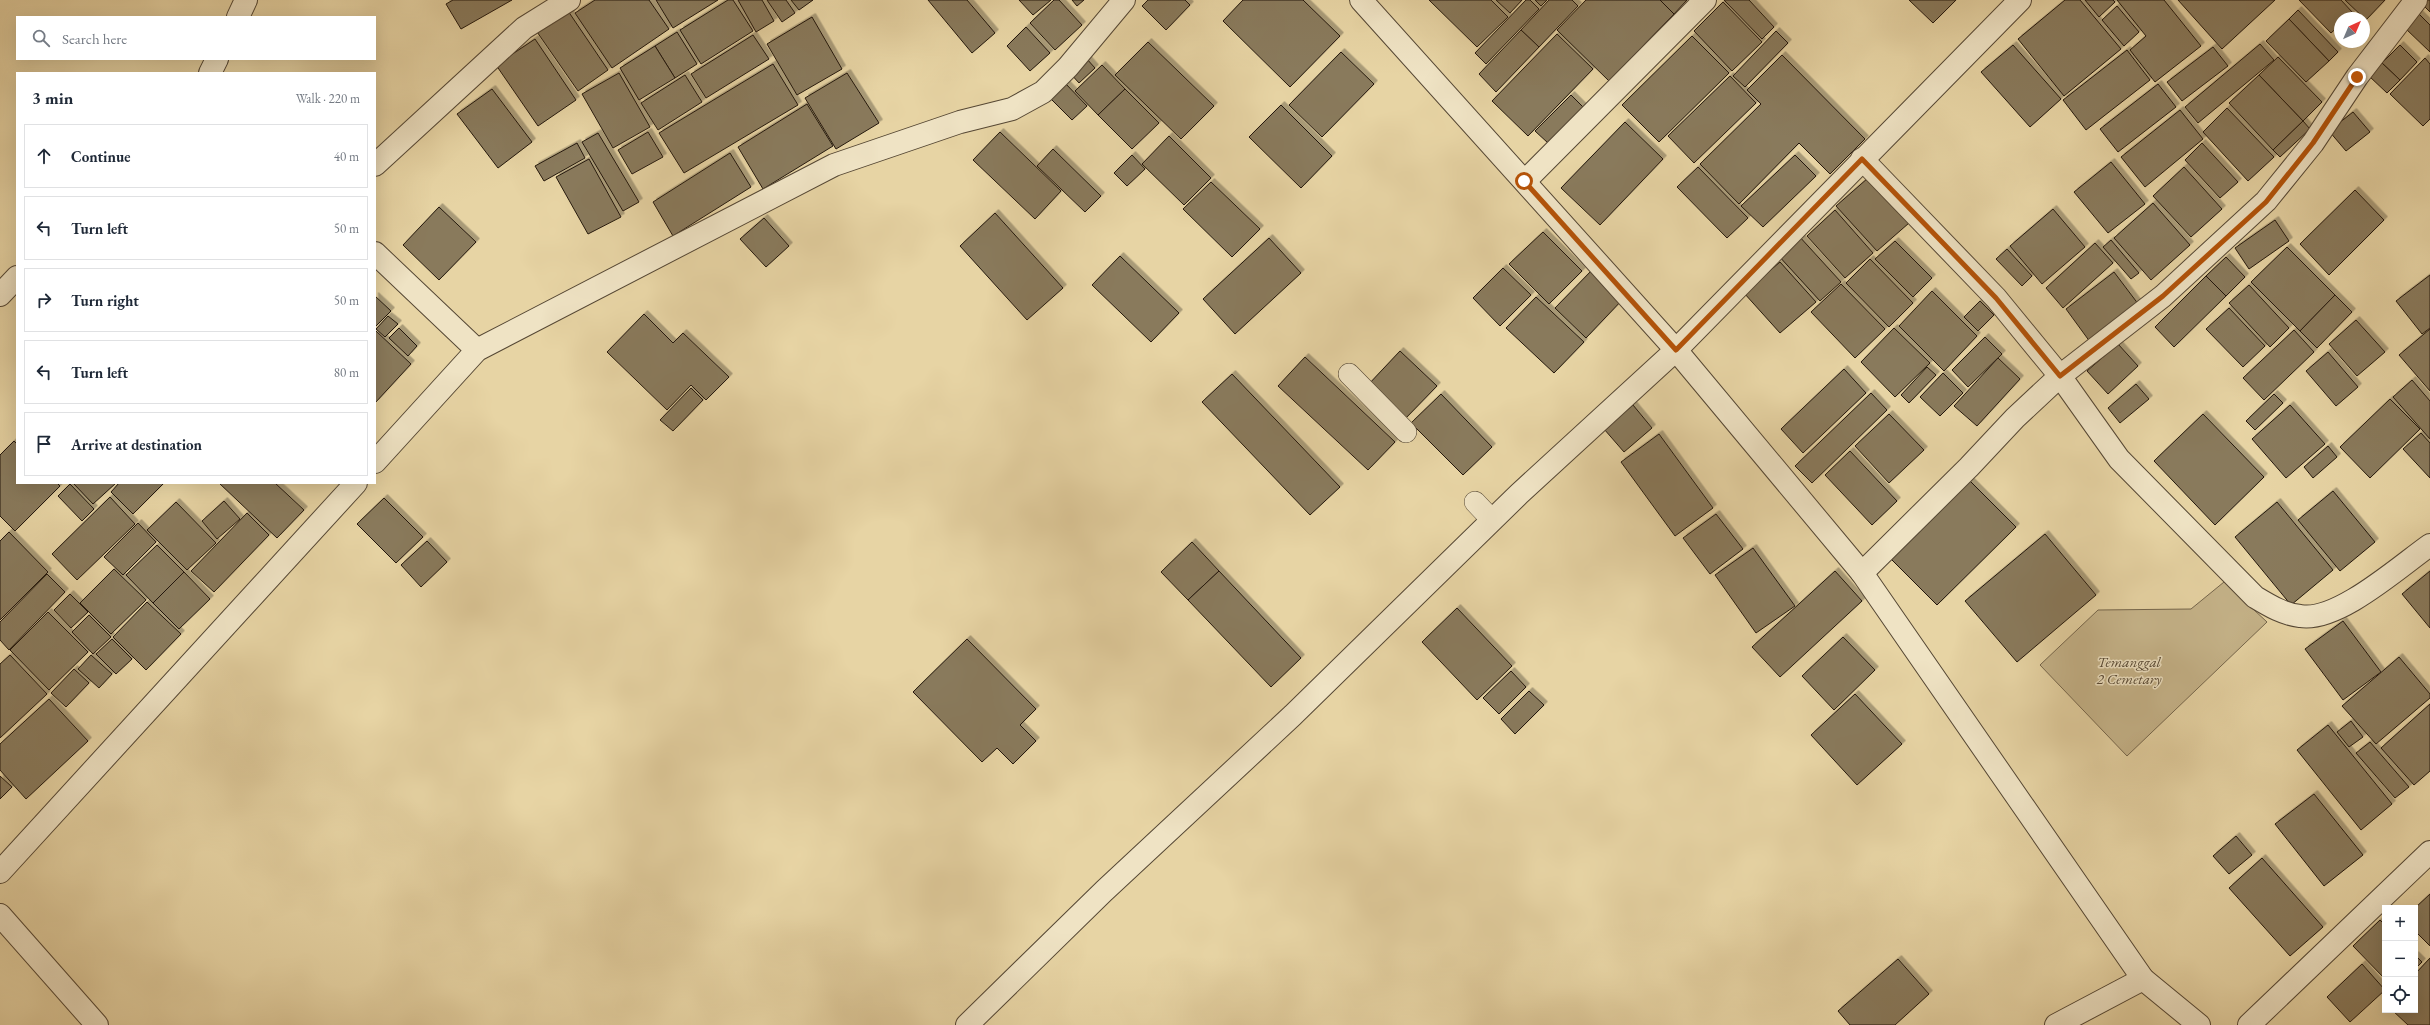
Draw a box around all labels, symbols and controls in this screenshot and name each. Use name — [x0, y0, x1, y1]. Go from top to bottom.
north arrow — [2334, 12, 2370, 48]
search box — [16, 16, 376, 60]
icon: search — [30, 27, 52, 49]
text: Search here — [62, 29, 127, 48]
route end — [2348, 68, 2366, 86]
text: 3 min — [32, 87, 73, 109]
text: Walk · 220 m — [296, 90, 360, 107]
icon: ahead — [33, 145, 55, 167]
text: Continue — [71, 147, 131, 166]
text: 40 m — [334, 148, 359, 165]
route start — [1515, 172, 1533, 190]
icon: left — [33, 217, 55, 239]
text: Turn left — [71, 219, 128, 238]
text: 50 m — [334, 220, 359, 237]
icon: right — [33, 289, 55, 311]
text: Turn right — [71, 291, 139, 310]
text: 50 m — [334, 292, 359, 309]
icon: left — [33, 361, 55, 383]
text: Turn left — [71, 363, 128, 382]
text: 80 m — [334, 364, 359, 381]
icon: arrive — [33, 433, 55, 455]
text: Arrive at destination — [71, 435, 202, 454]
park label: Temanggal 2 Cemetary — [2097, 652, 2162, 688]
map controls — [2382, 905, 2418, 1013]
button: + — [2382, 905, 2418, 941]
button: − — [2382, 941, 2418, 977]
button: locate — [2382, 977, 2418, 1013]

